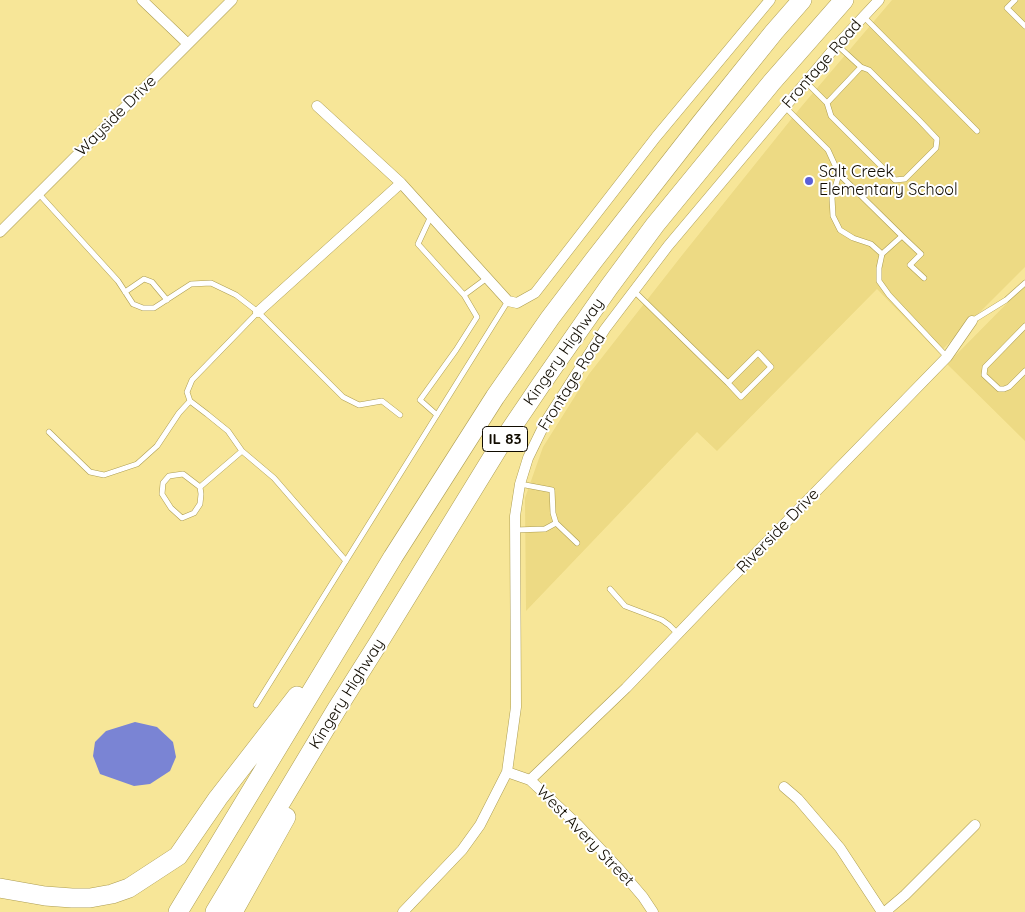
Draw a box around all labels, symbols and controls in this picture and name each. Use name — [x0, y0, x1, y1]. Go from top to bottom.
street label: Frontage Road — [778, 16, 866, 112]
street label: Wayside Drive — [72, 72, 160, 160]
place label: Salt Creek Elementary School — [819, 162, 958, 200]
marker: Salt Creek Elementary School — [803, 175, 815, 187]
street label: Kingery Highway — [520, 295, 608, 409]
street label: Frontage Road — [534, 330, 610, 434]
road number: IL 83 — [482, 426, 528, 452]
street label: Riverside Drive — [733, 485, 823, 577]
street label: Kingery Highway — [305, 635, 389, 753]
street label: West Avery Street — [532, 782, 638, 890]

